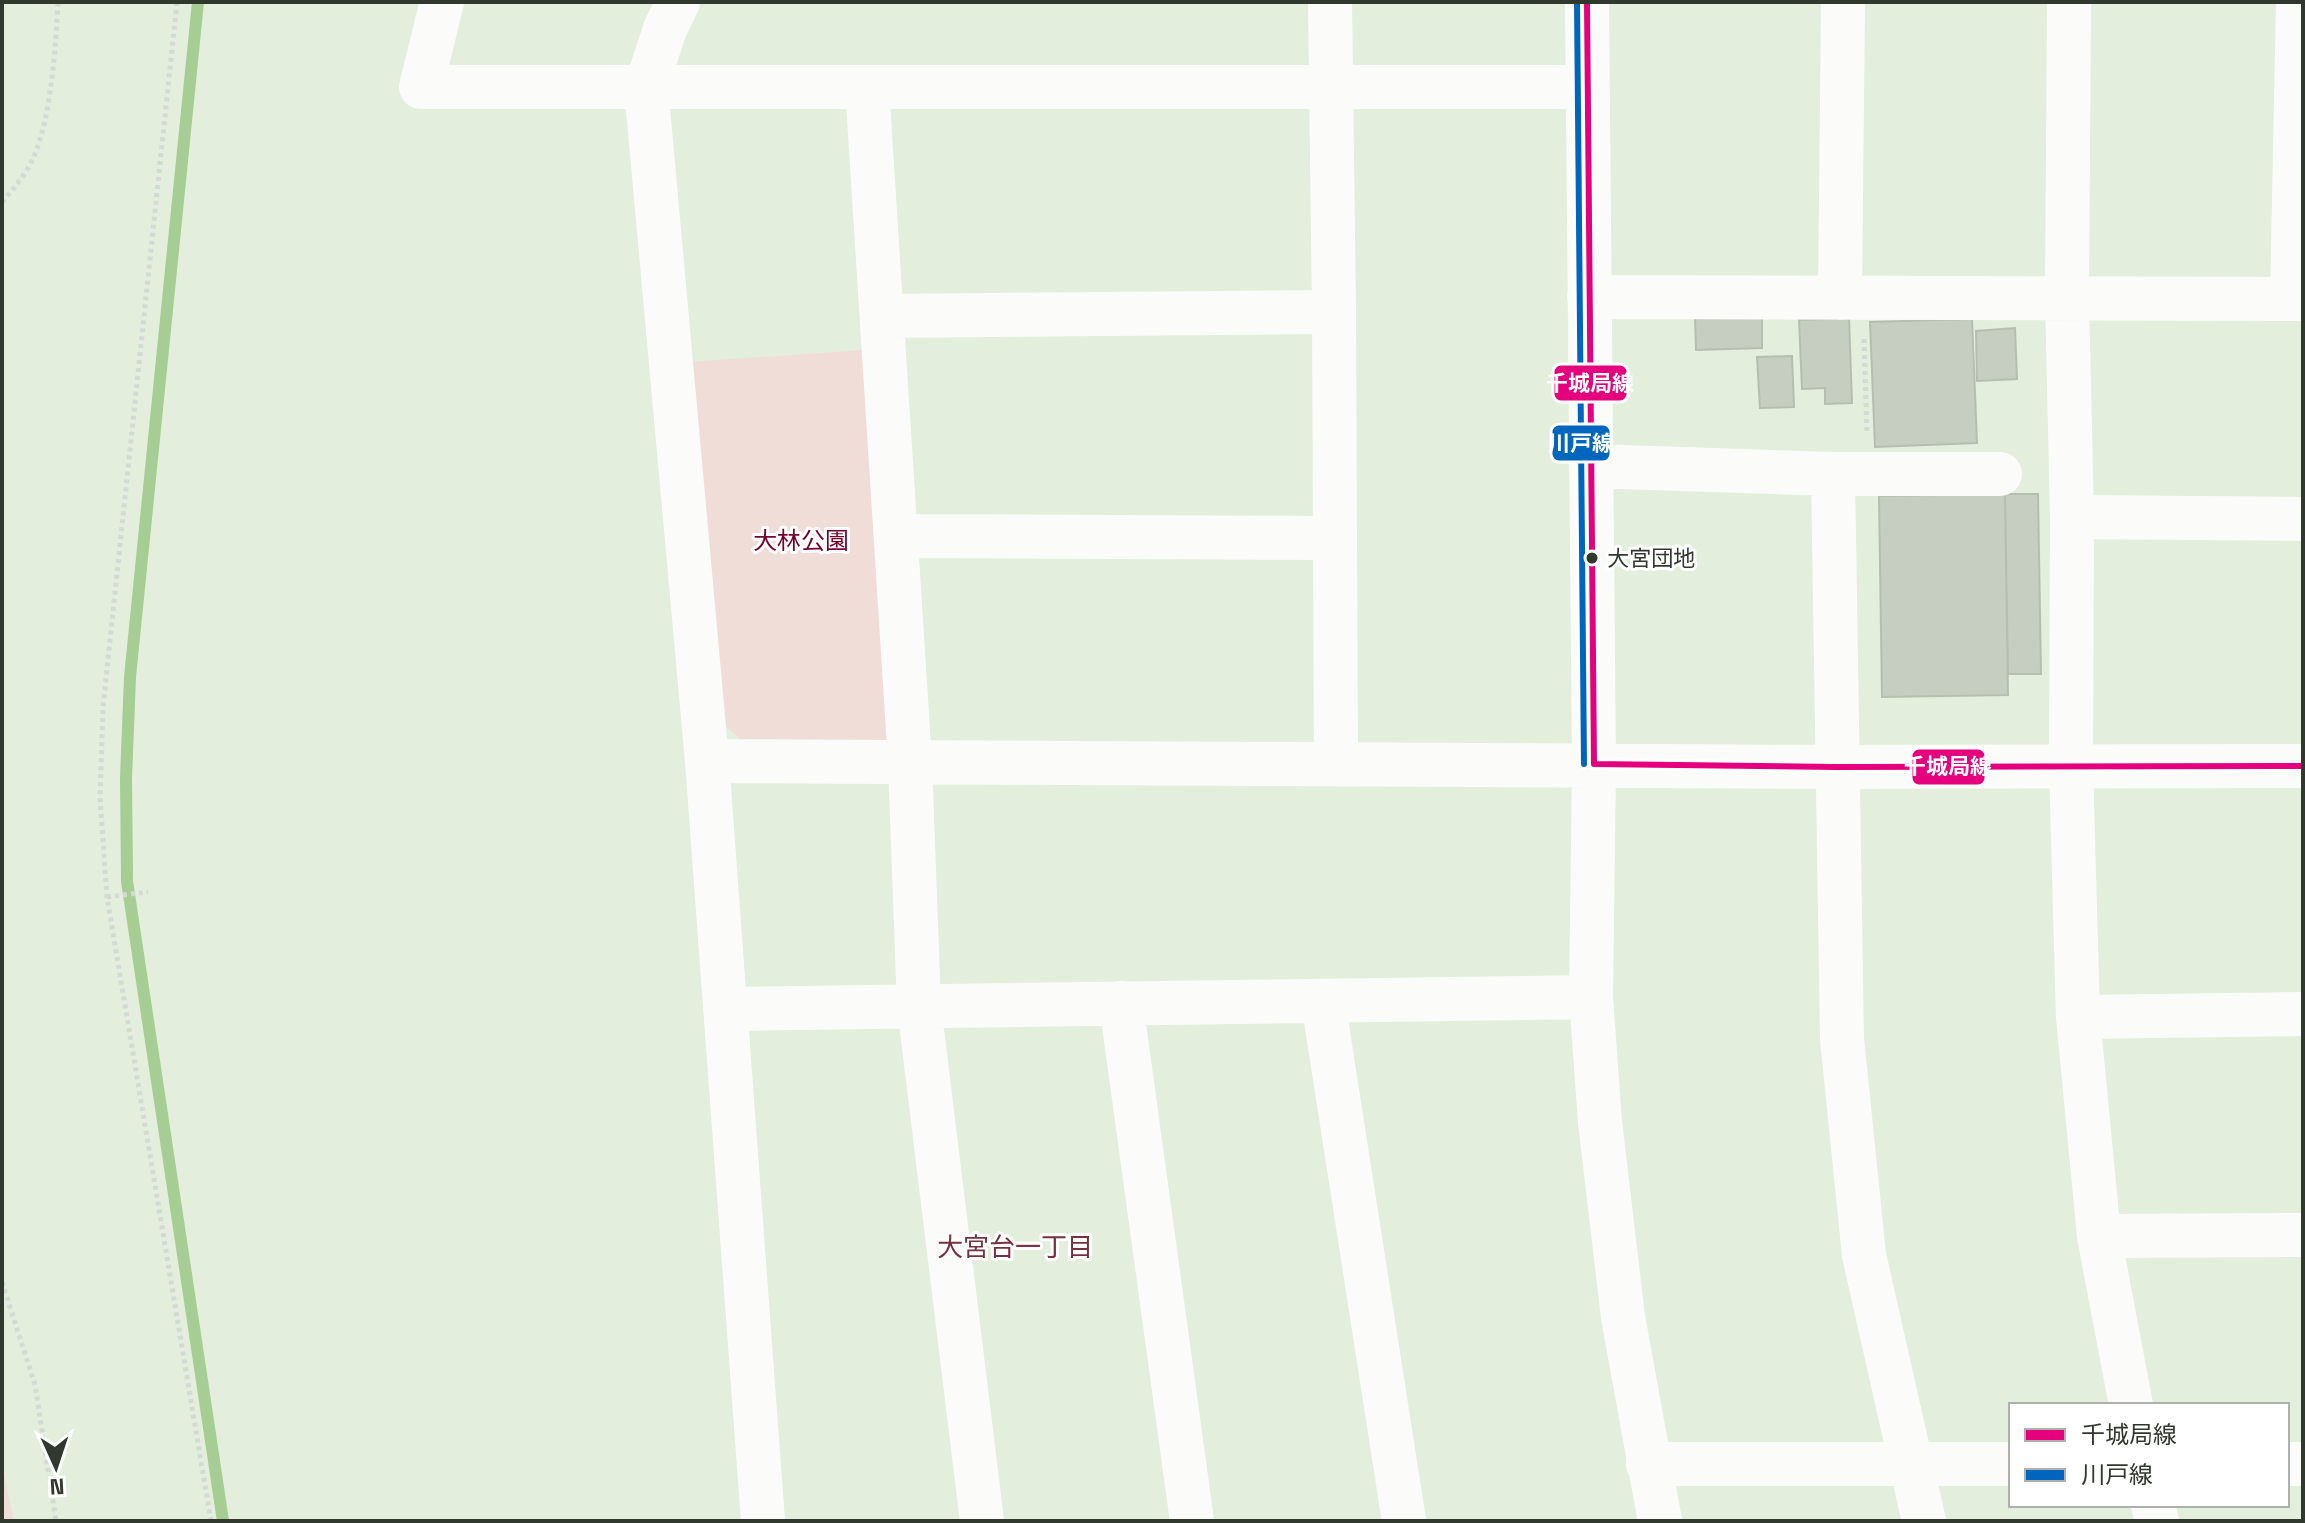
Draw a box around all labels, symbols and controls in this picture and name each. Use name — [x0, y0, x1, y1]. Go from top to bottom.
line badge: 千城局線 — [1553, 364, 1628, 402]
text: 千城局線 — [1546, 369, 1634, 397]
line badge: 川戸線 — [1551, 424, 1611, 462]
text: 川戸線 — [1548, 429, 1614, 457]
park label: 大林公園 — [753, 525, 849, 556]
place label: 大宮団地 — [1607, 544, 1695, 572]
marker: 大宮団地 — [1584, 550, 1600, 566]
line badge: 千城局線 — [1911, 748, 1986, 786]
text: 千城局線 — [1904, 752, 1992, 780]
district label: 大宮台一丁目 — [937, 1230, 1093, 1264]
legend — [2009, 1403, 2289, 1507]
text: 千城局線 — [2081, 1419, 2177, 1450]
north arrow — [16, 1427, 96, 1507]
text: 川戸線 — [2081, 1459, 2153, 1490]
text: N — [49, 1473, 65, 1501]

